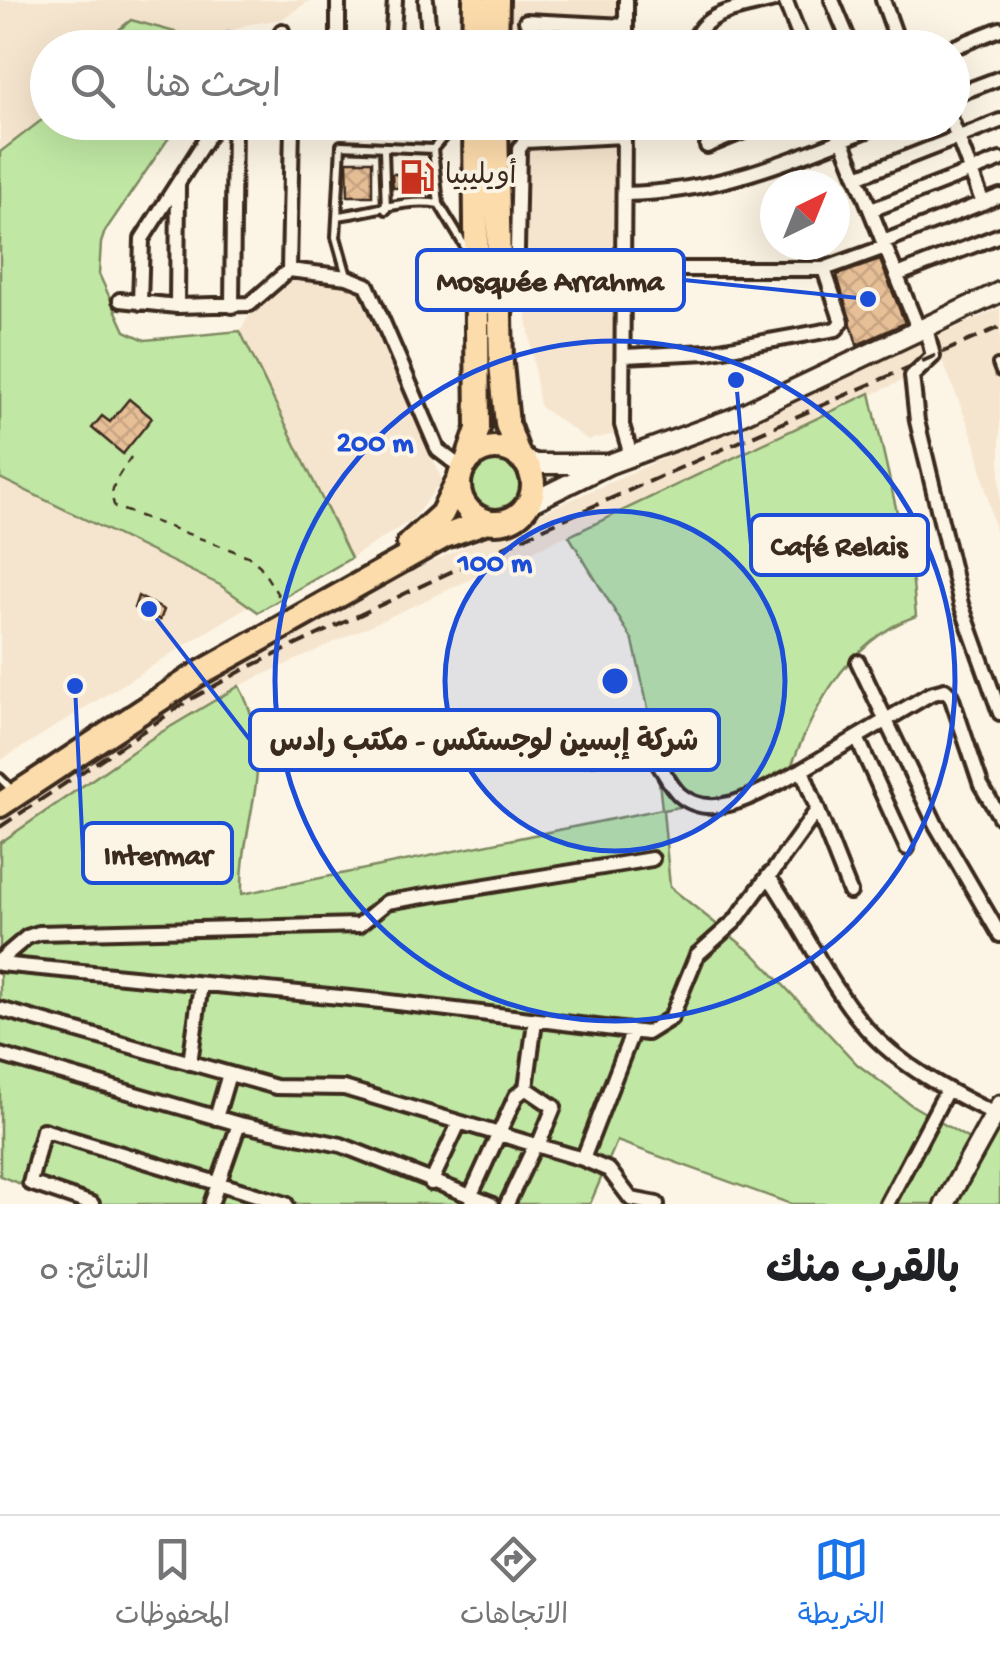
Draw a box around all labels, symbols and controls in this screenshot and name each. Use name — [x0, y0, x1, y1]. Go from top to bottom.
search box — [30, 30, 970, 140]
icon: search — [65, 58, 120, 113]
text: ابحث هنا — [145, 67, 281, 111]
fuel station icon: أويليبيا — [398, 158, 436, 196]
place label: أويليبيا — [445, 158, 517, 194]
north arrow — [760, 170, 850, 260]
callout: Mosquée Arrahma — [417, 250, 684, 310]
text: Mosquée Arrahma — [436, 267, 665, 302]
text: 200 m — [336, 428, 414, 463]
callout: Café Relais — [751, 515, 928, 575]
text: Café Relais — [771, 532, 909, 567]
text: 100 m — [457, 548, 533, 583]
centre of rings — [597, 663, 633, 699]
callout: شركة إبسين لوجستكس - مكتب رادس — [250, 710, 719, 770]
text: شركة إبسين لوجستكس - مكتب رادس — [269, 725, 699, 762]
callout: Intermar — [83, 823, 232, 883]
text: Intermar — [104, 841, 216, 876]
text: بالقرب منك — [766, 1249, 960, 1298]
text: النتائج: 0 — [40, 1253, 150, 1291]
tab: المحفوظات — [115, 1532, 230, 1638]
tab: الاتجاهات — [460, 1532, 568, 1638]
tab: الخريطة — [798, 1532, 885, 1638]

